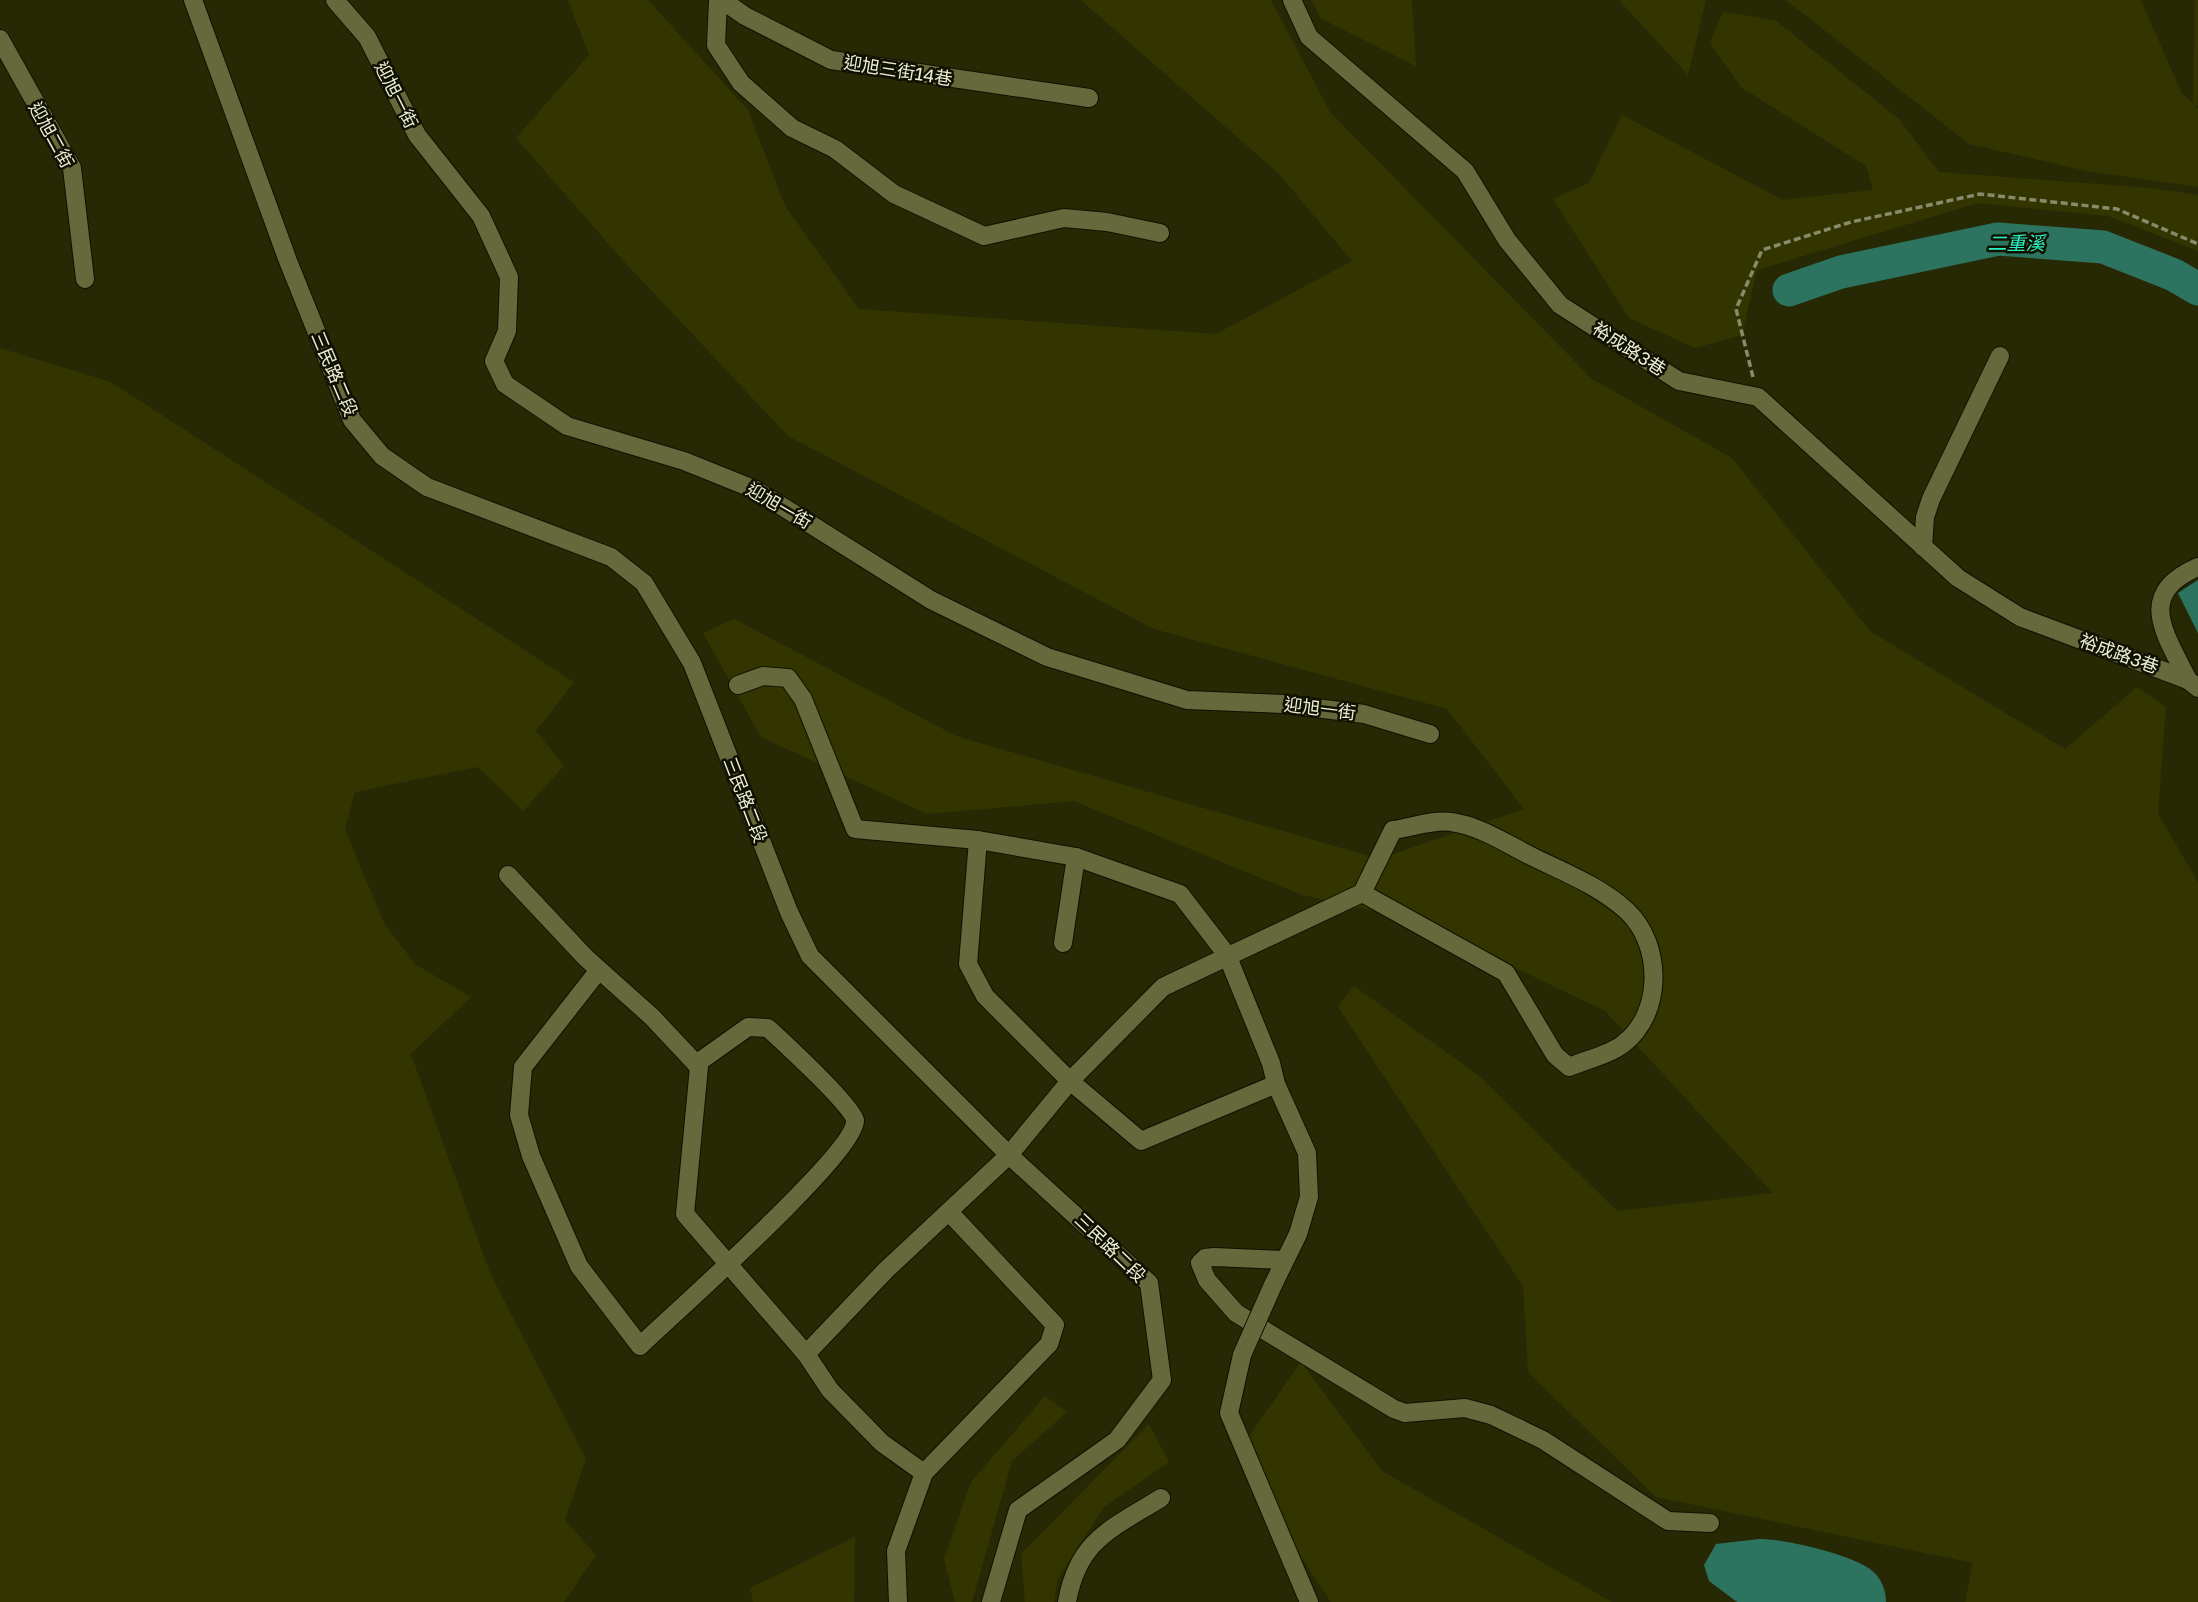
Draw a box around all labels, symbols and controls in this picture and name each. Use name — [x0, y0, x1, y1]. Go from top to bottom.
street label: 迎旭三街14巷 — [842, 51, 954, 89]
street label: 迎旭一街 — [371, 57, 423, 132]
street label: 迎旭二街 — [25, 98, 79, 171]
water label: 二重溪 — [1987, 231, 2047, 254]
street label: 裕成路3巷 — [1589, 316, 1670, 380]
street label: 三民路二段 — [307, 328, 363, 419]
street label: 迎旭一街 — [743, 478, 816, 533]
street label: 裕成路3巷 — [2077, 629, 2162, 678]
street label: 迎旭一街 — [1283, 693, 1357, 723]
street label: 三民路二段 — [720, 754, 772, 846]
street label: 三民路二段 — [1071, 1208, 1151, 1286]

